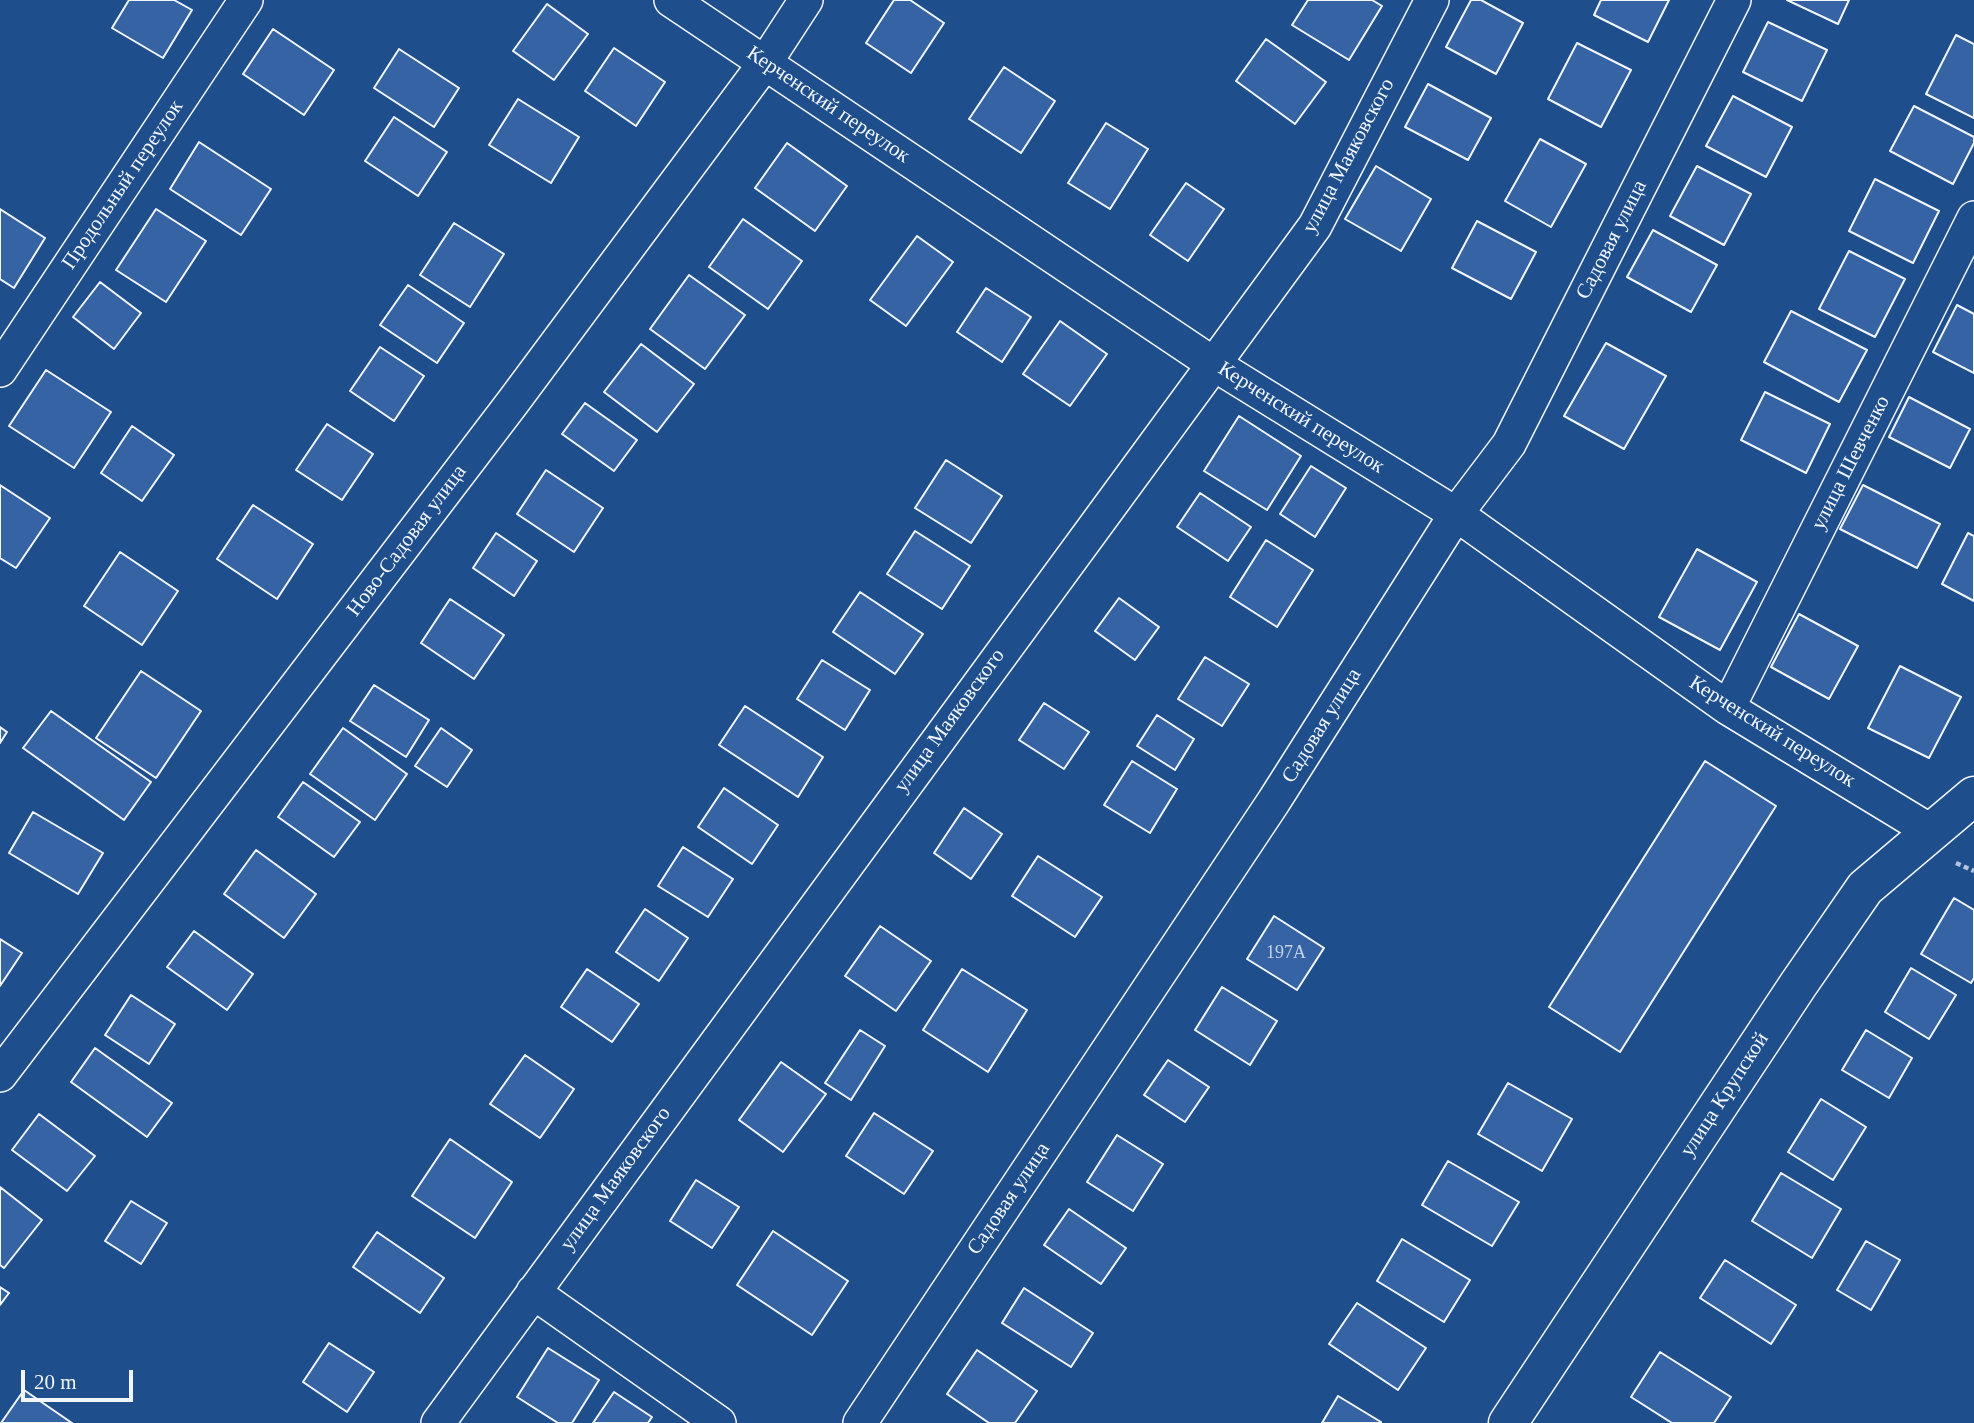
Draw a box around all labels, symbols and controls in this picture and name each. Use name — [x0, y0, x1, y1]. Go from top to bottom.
street label: Керченский переулок — [742, 41, 914, 169]
street label: улица Маяковского — [1298, 74, 1400, 238]
street label: Продольный переулок — [57, 95, 189, 275]
street label: Садовая улица — [1571, 176, 1653, 304]
street label: Керченский переулок — [1213, 357, 1389, 479]
street label: улица Шевченко — [1806, 392, 1896, 534]
street label: Ново-Садовая улица — [342, 460, 472, 622]
street label: улица Маяковского — [889, 644, 1011, 798]
street label: Садовая улица — [1277, 664, 1367, 788]
street label: Керченский переулок — [1684, 671, 1860, 793]
house number: 197А — [1266, 942, 1306, 964]
street label: улица Крупской — [1675, 1028, 1775, 1162]
street label: улица Маяковского — [555, 1102, 677, 1256]
street label: Садовая улица — [962, 1138, 1056, 1260]
scale bar — [24, 1356, 136, 1400]
text: 20 m — [34, 1370, 77, 1394]

